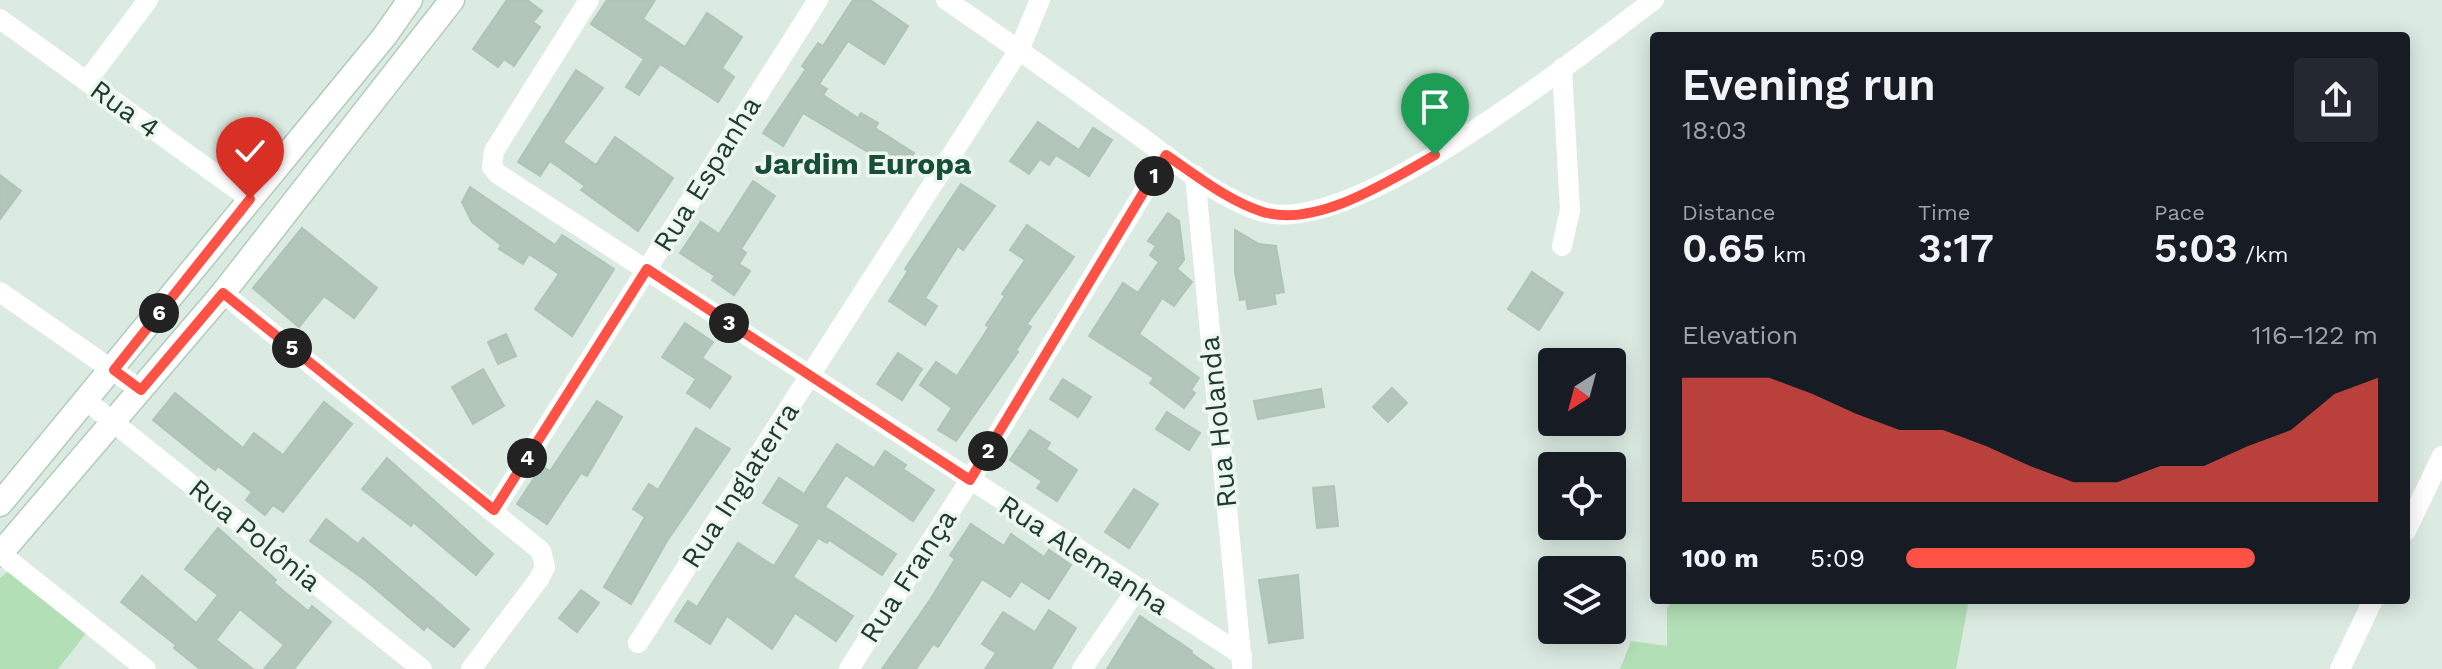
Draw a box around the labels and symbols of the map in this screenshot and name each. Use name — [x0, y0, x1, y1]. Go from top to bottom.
street label: Rua 4 — [84, 73, 166, 145]
pin — [1401, 73, 1469, 155]
street label: Rua Espanha — [646, 90, 768, 258]
pin — [216, 117, 284, 199]
district label: Jardim Europa — [755, 146, 972, 181]
pin: 1 — [1134, 156, 1174, 196]
pin: 6 — [139, 293, 179, 333]
pin: 3 — [709, 303, 749, 343]
pin: 5 — [272, 328, 312, 368]
street label: Rua Holanda — [1193, 334, 1243, 510]
north arrow — [1538, 348, 1626, 436]
street label: Rua Inglaterra — [674, 396, 806, 574]
pin: 2 — [968, 431, 1008, 471]
pin: 4 — [507, 438, 547, 478]
street label: Rua Polônia — [182, 472, 328, 598]
street label: Rua Alemanha — [993, 488, 1175, 622]
street label: Rua França — [853, 503, 963, 649]

